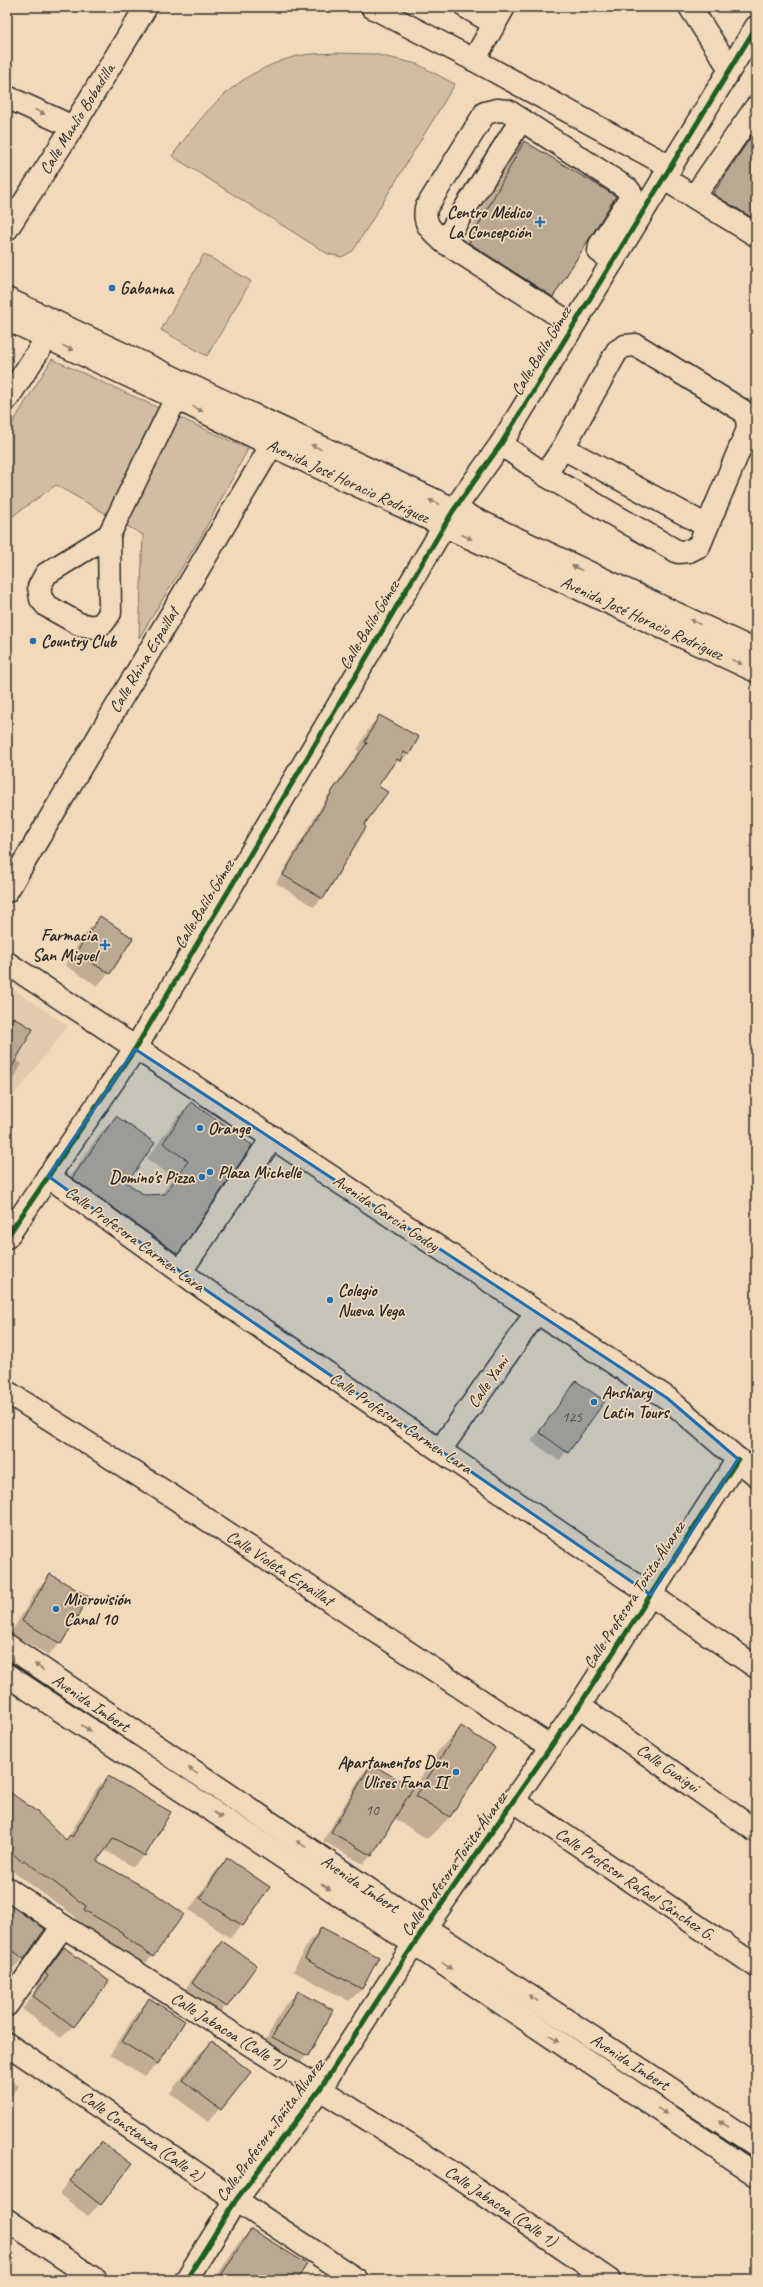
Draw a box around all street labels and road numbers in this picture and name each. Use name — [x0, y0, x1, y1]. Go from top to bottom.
street label: Calle Manlio Bobadilla — [35, 58, 120, 178]
street label: Calle Balilo Gómez — [506, 301, 577, 399]
street label: Avenida José Horacio Rodríguez — [264, 434, 434, 529]
street label: Avenida José Horacio Rodríguez — [558, 571, 728, 666]
street label: Calle Balilo Gómez — [334, 575, 405, 673]
street label: Calle Rhina Espaillat — [104, 601, 185, 717]
street label: Calle Balilo Gómez — [169, 854, 240, 952]
street label: Avenida García Godoy — [329, 1170, 444, 1257]
street label: Calle Profesora Carmen Lara — [61, 1181, 210, 1298]
street label: Calle Yami — [463, 1351, 514, 1412]
street label: Calle Profesora Carmen Lara — [326, 1368, 477, 1479]
street label: Calle Profesora Toñita Álvarez — [578, 1515, 690, 1673]
street label: Calle Violeta Espaillat — [222, 1526, 340, 1612]
street label: Avenida Imbert — [48, 1669, 136, 1738]
street label: Calle Guaigui — [633, 1739, 705, 1798]
street label: Calle Profesora Toñita Álvarez — [395, 1786, 513, 1940]
street label: Calle Profesor Rafael Sánchez G. — [551, 1823, 719, 1946]
street label: Avenida Imbert — [317, 1850, 405, 1919]
street label: Calle Jabacoa (Calle 1) — [167, 1987, 290, 2075]
street label: Avenida Imbert — [587, 2029, 675, 2096]
street label: Calle Profesora Toñita Álvarez — [210, 2053, 330, 2206]
street label: Calle Constanza (Calle 2) — [77, 2086, 209, 2187]
street label: Calle Jabacoa (Calle 1) — [441, 2161, 562, 2252]

